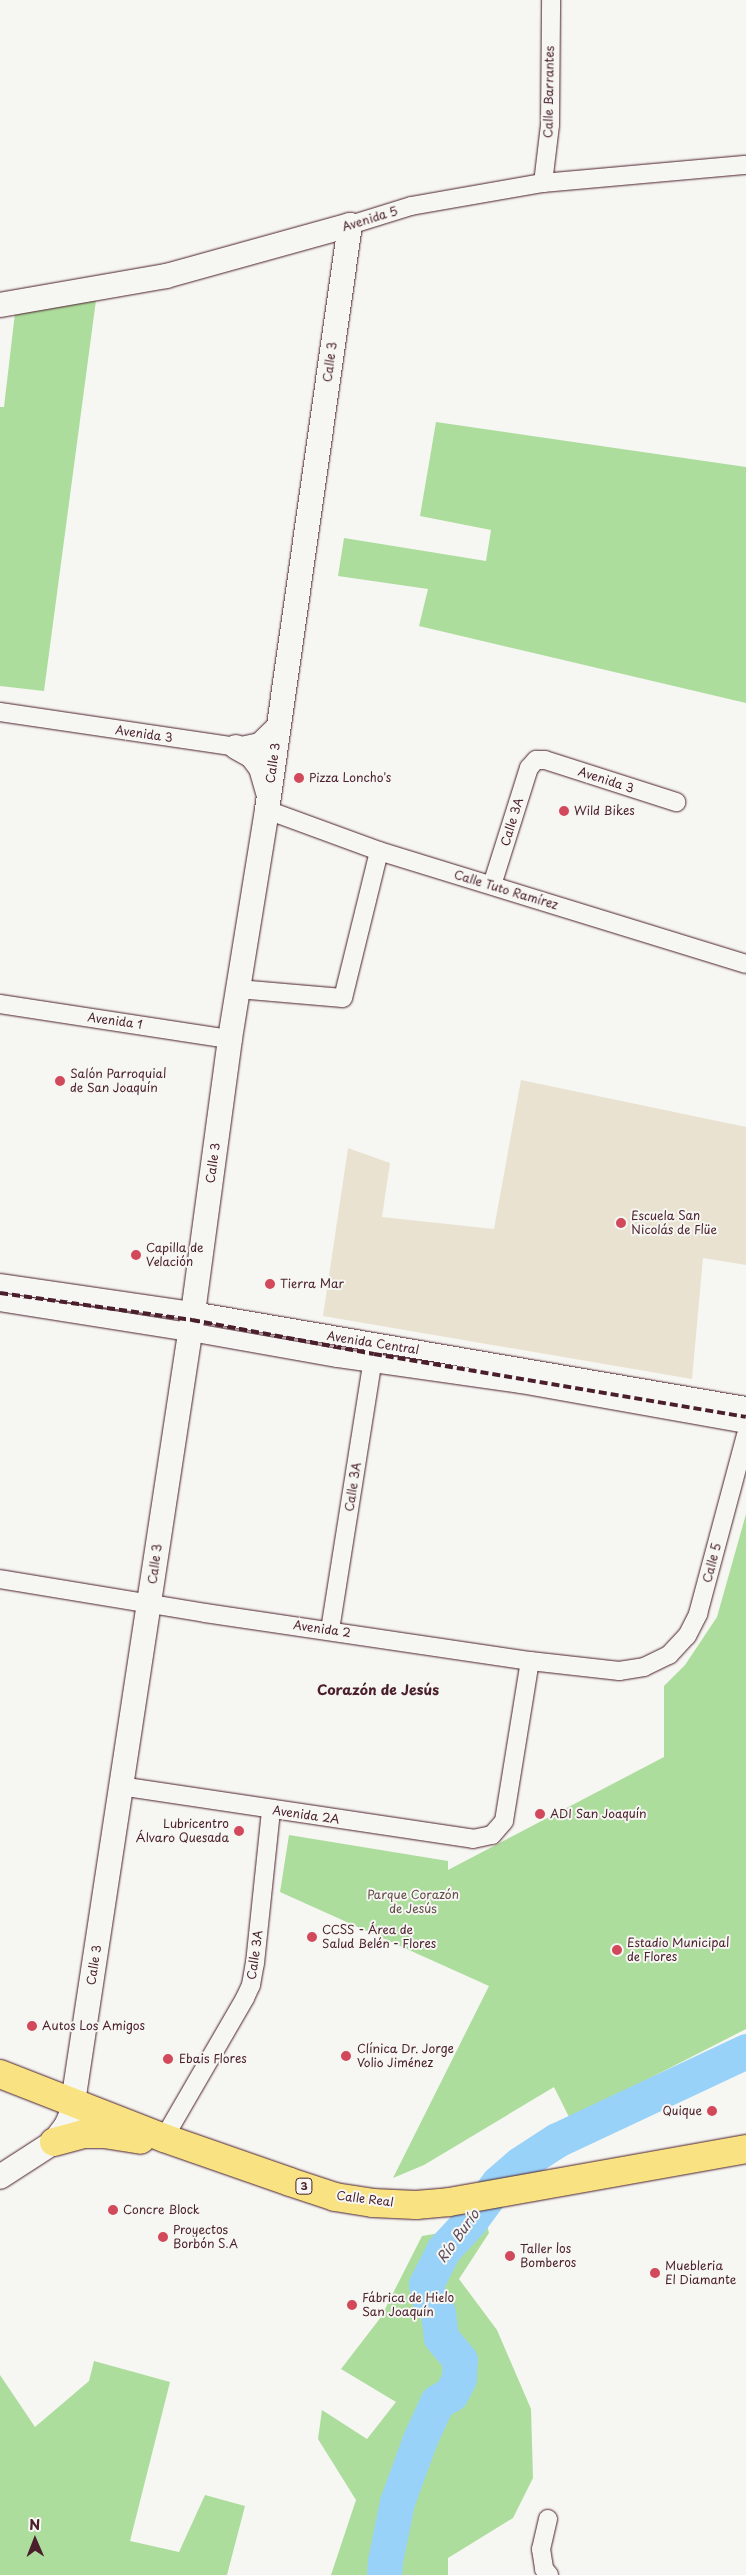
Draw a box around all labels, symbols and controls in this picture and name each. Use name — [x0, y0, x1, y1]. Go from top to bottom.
street label: Calle Barrantes — [541, 47, 557, 137]
street label: Avenida 5 — [340, 204, 400, 234]
street label: Calle 3 — [320, 341, 340, 383]
street label: Avenida 3 — [114, 723, 174, 745]
street label: Calle 3 — [263, 742, 283, 784]
street label: Avenida 3 — [576, 764, 636, 796]
place label: Pizza Loncho's — [309, 771, 391, 785]
marker: Pizza Loncho's — [293, 772, 305, 784]
street label: Calle 3A — [498, 796, 526, 848]
place label: Wild Bikes — [574, 804, 636, 818]
marker: Wild Bikes — [558, 805, 570, 817]
street label: Calle Tuto Ramírez — [452, 867, 560, 913]
street label: Avenida 1 — [87, 1010, 143, 1032]
place label: Salón Parroquial de San Joaquín — [70, 1067, 167, 1095]
marker: Salón Parroquial de San Joaquín — [54, 1075, 66, 1087]
street label: Calle 3 — [203, 1142, 223, 1184]
place label: Escuela San Nicolás de Flüe — [631, 1209, 718, 1237]
marker: Escuela San Nicolás de Flüe — [615, 1217, 627, 1229]
place label: Capilla de Velación — [146, 1241, 204, 1269]
marker: Capilla de Velación — [130, 1249, 142, 1261]
place label: Tierra Mar — [280, 1277, 344, 1291]
marker: Tierra Mar — [264, 1278, 276, 1290]
street label: Avenida Central — [326, 1329, 420, 1357]
street label: Calle 3A — [342, 1461, 364, 1513]
street label: Calle 5 — [700, 1541, 724, 1585]
street label: Calle 3 — [145, 1543, 165, 1585]
street label: Avenida 2 — [292, 1618, 352, 1640]
district label: Corazón de Jesús — [317, 1682, 439, 1698]
street label: Avenida 2A — [272, 1803, 340, 1827]
place label: ADI San Joaquín — [550, 1807, 648, 1821]
marker: ADI San Joaquín — [534, 1808, 546, 1820]
place label: Lubricentro Álvaro Quesada — [136, 1817, 229, 1845]
marker: Lubricentro Álvaro Quesada — [233, 1825, 245, 1837]
park label: Parque Corazón de Jesús — [367, 1888, 459, 1916]
place label: CCSS - Área de Salud Belén - Flores — [322, 1923, 438, 1951]
street label: Calle 3A — [244, 1929, 266, 1981]
marker: CCSS - Área de Salud Belén - Flores — [306, 1931, 318, 1943]
place label: Estadio Municipal de Flores — [627, 1936, 730, 1964]
street label: Calle 3 — [84, 1944, 104, 1986]
marker: Estadio Municipal de Flores — [611, 1944, 623, 1956]
place label: Autos Los Amigos — [42, 2019, 145, 2033]
marker: Autos Los Amigos — [26, 2020, 38, 2032]
place label: Clínica Dr. Jorge Volio Jiménez — [357, 2042, 454, 2070]
marker: Clínica Dr. Jorge Volio Jiménez — [339, 2049, 353, 2063]
marker: Ebais Flores — [161, 2052, 175, 2066]
place label: Ebais Flores — [179, 2052, 246, 2066]
place label: Quique — [662, 2104, 702, 2118]
marker: Quique — [706, 2105, 718, 2117]
road number: 3 — [295, 2178, 313, 2194]
street label: Calle Real — [335, 2188, 395, 2210]
place label: Concre Block — [123, 2203, 200, 2217]
marker: Concre Block — [107, 2204, 119, 2216]
water label: Río Burío — [433, 2206, 483, 2266]
place label: Proyectos Borbón S.A — [173, 2223, 238, 2251]
marker: Proyectos Borbón S.A — [157, 2231, 169, 2243]
place label: Taller los Bomberos — [520, 2242, 576, 2270]
marker: Taller los Bomberos — [504, 2250, 516, 2262]
place label: Muebleria El Diamante — [665, 2259, 736, 2287]
marker: Muebleria El Diamante — [649, 2267, 661, 2279]
place label: Fábrica de Hielo San Joaquín — [362, 2291, 455, 2319]
marker: Fábrica de Hielo San Joaquín — [346, 2299, 358, 2311]
text: N — [29, 2514, 40, 2535]
north arrow — [10, 2515, 60, 2565]

